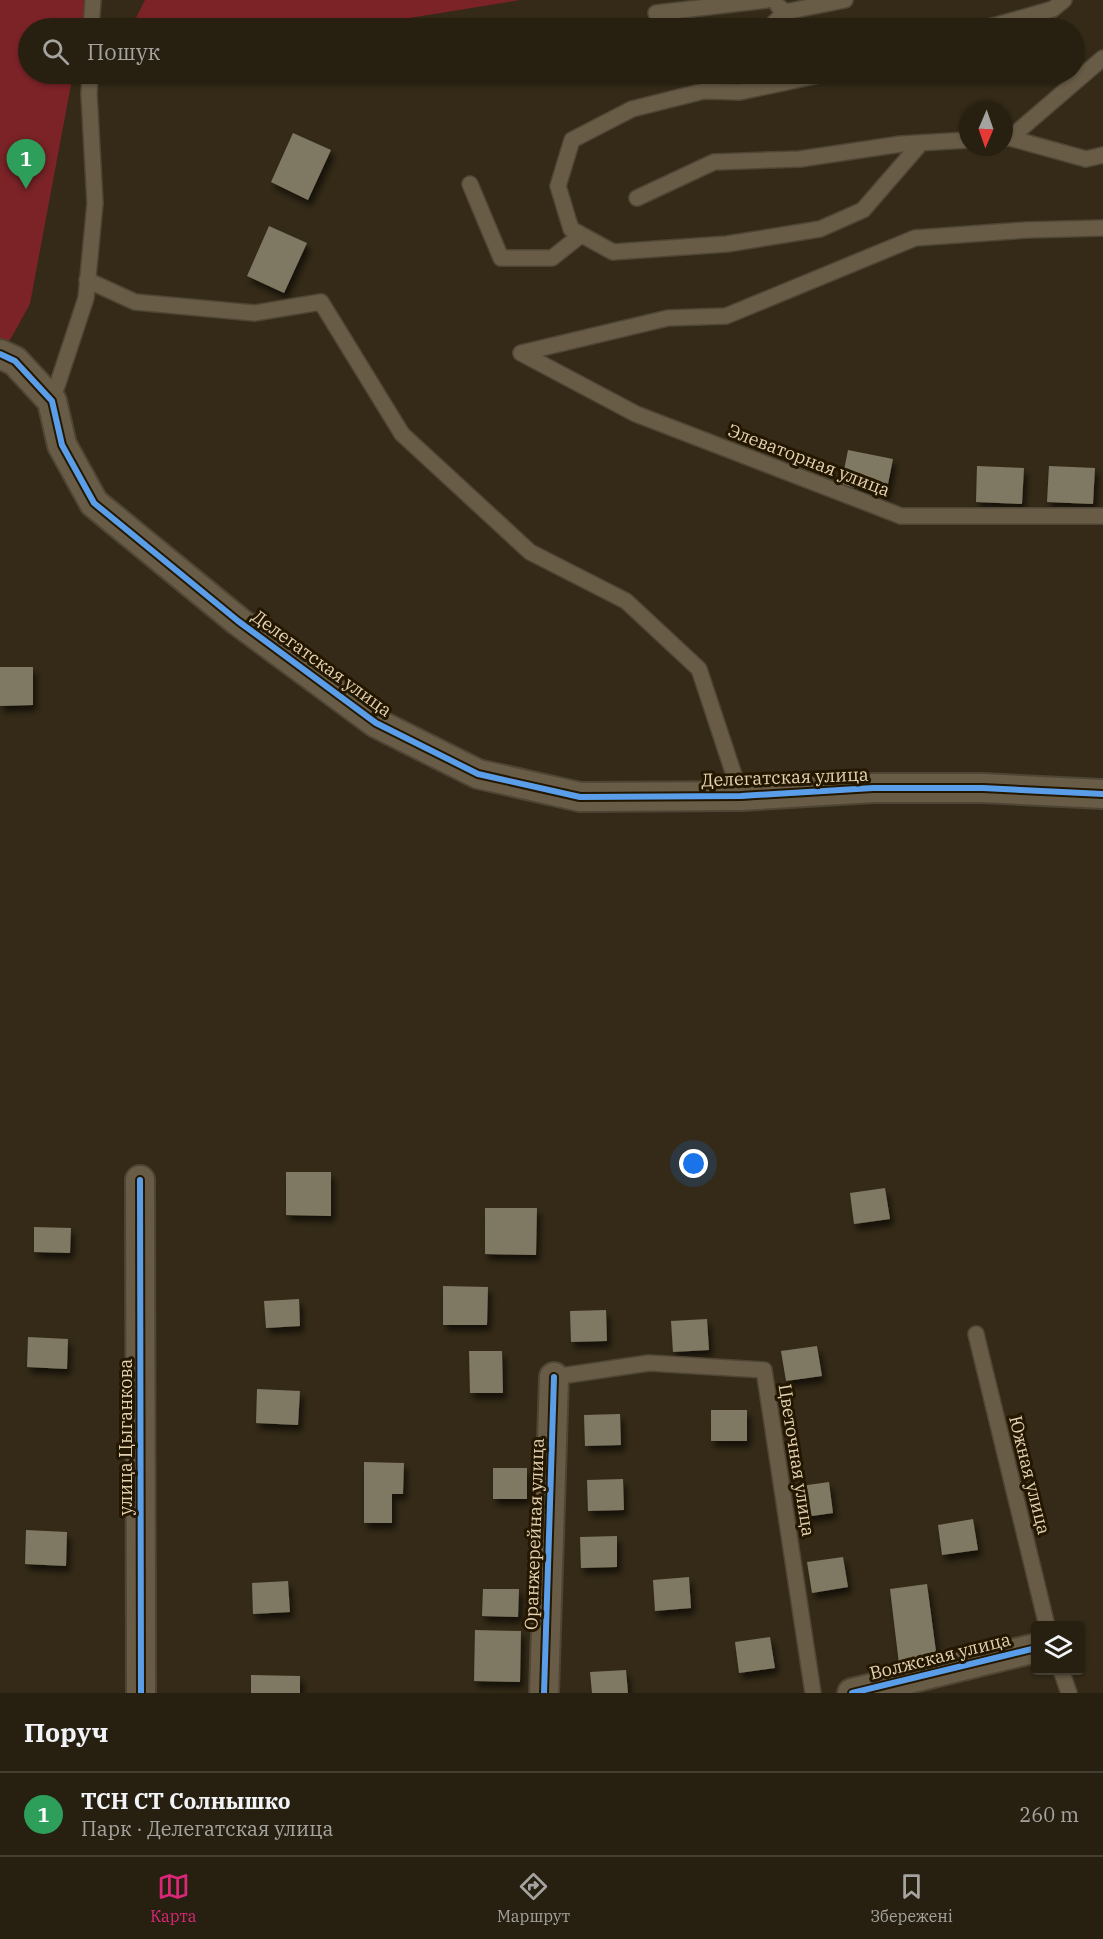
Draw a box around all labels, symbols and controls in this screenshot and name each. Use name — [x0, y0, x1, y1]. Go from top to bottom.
search box — [18, 18, 1085, 84]
icon: search — [39, 35, 72, 68]
text: Пошук — [87, 37, 160, 66]
north arrow — [959, 102, 1013, 156]
pin: 1 — [6, 140, 46, 189]
street label: Элеваторная улица — [725, 418, 894, 502]
street label: Делегатская улица — [247, 604, 397, 722]
street label: Делегатская улица — [701, 763, 869, 791]
your location — [679, 1149, 708, 1178]
street label: улица Цыганкова — [114, 1358, 137, 1515]
street label: Цветочная улица — [774, 1382, 820, 1538]
street label: Южная улица — [1004, 1413, 1056, 1537]
street label: Оранжерейная улица — [519, 1437, 549, 1630]
map controls — [1031, 1621, 1085, 1675]
button: layers — [1031, 1621, 1085, 1675]
street label: Волжская улица — [867, 1627, 1013, 1685]
text: Поруч — [24, 1715, 108, 1749]
text: ТСН СТ Солнышко — [81, 1786, 291, 1815]
text: 1 — [38, 1801, 50, 1828]
text: 260 m — [1019, 1801, 1079, 1828]
text: Парк · Делегатская улица — [81, 1815, 333, 1842]
tab: Карта — [150, 1870, 197, 1926]
tab: Маршрут — [497, 1870, 570, 1926]
tab: Збережені — [870, 1870, 953, 1926]

